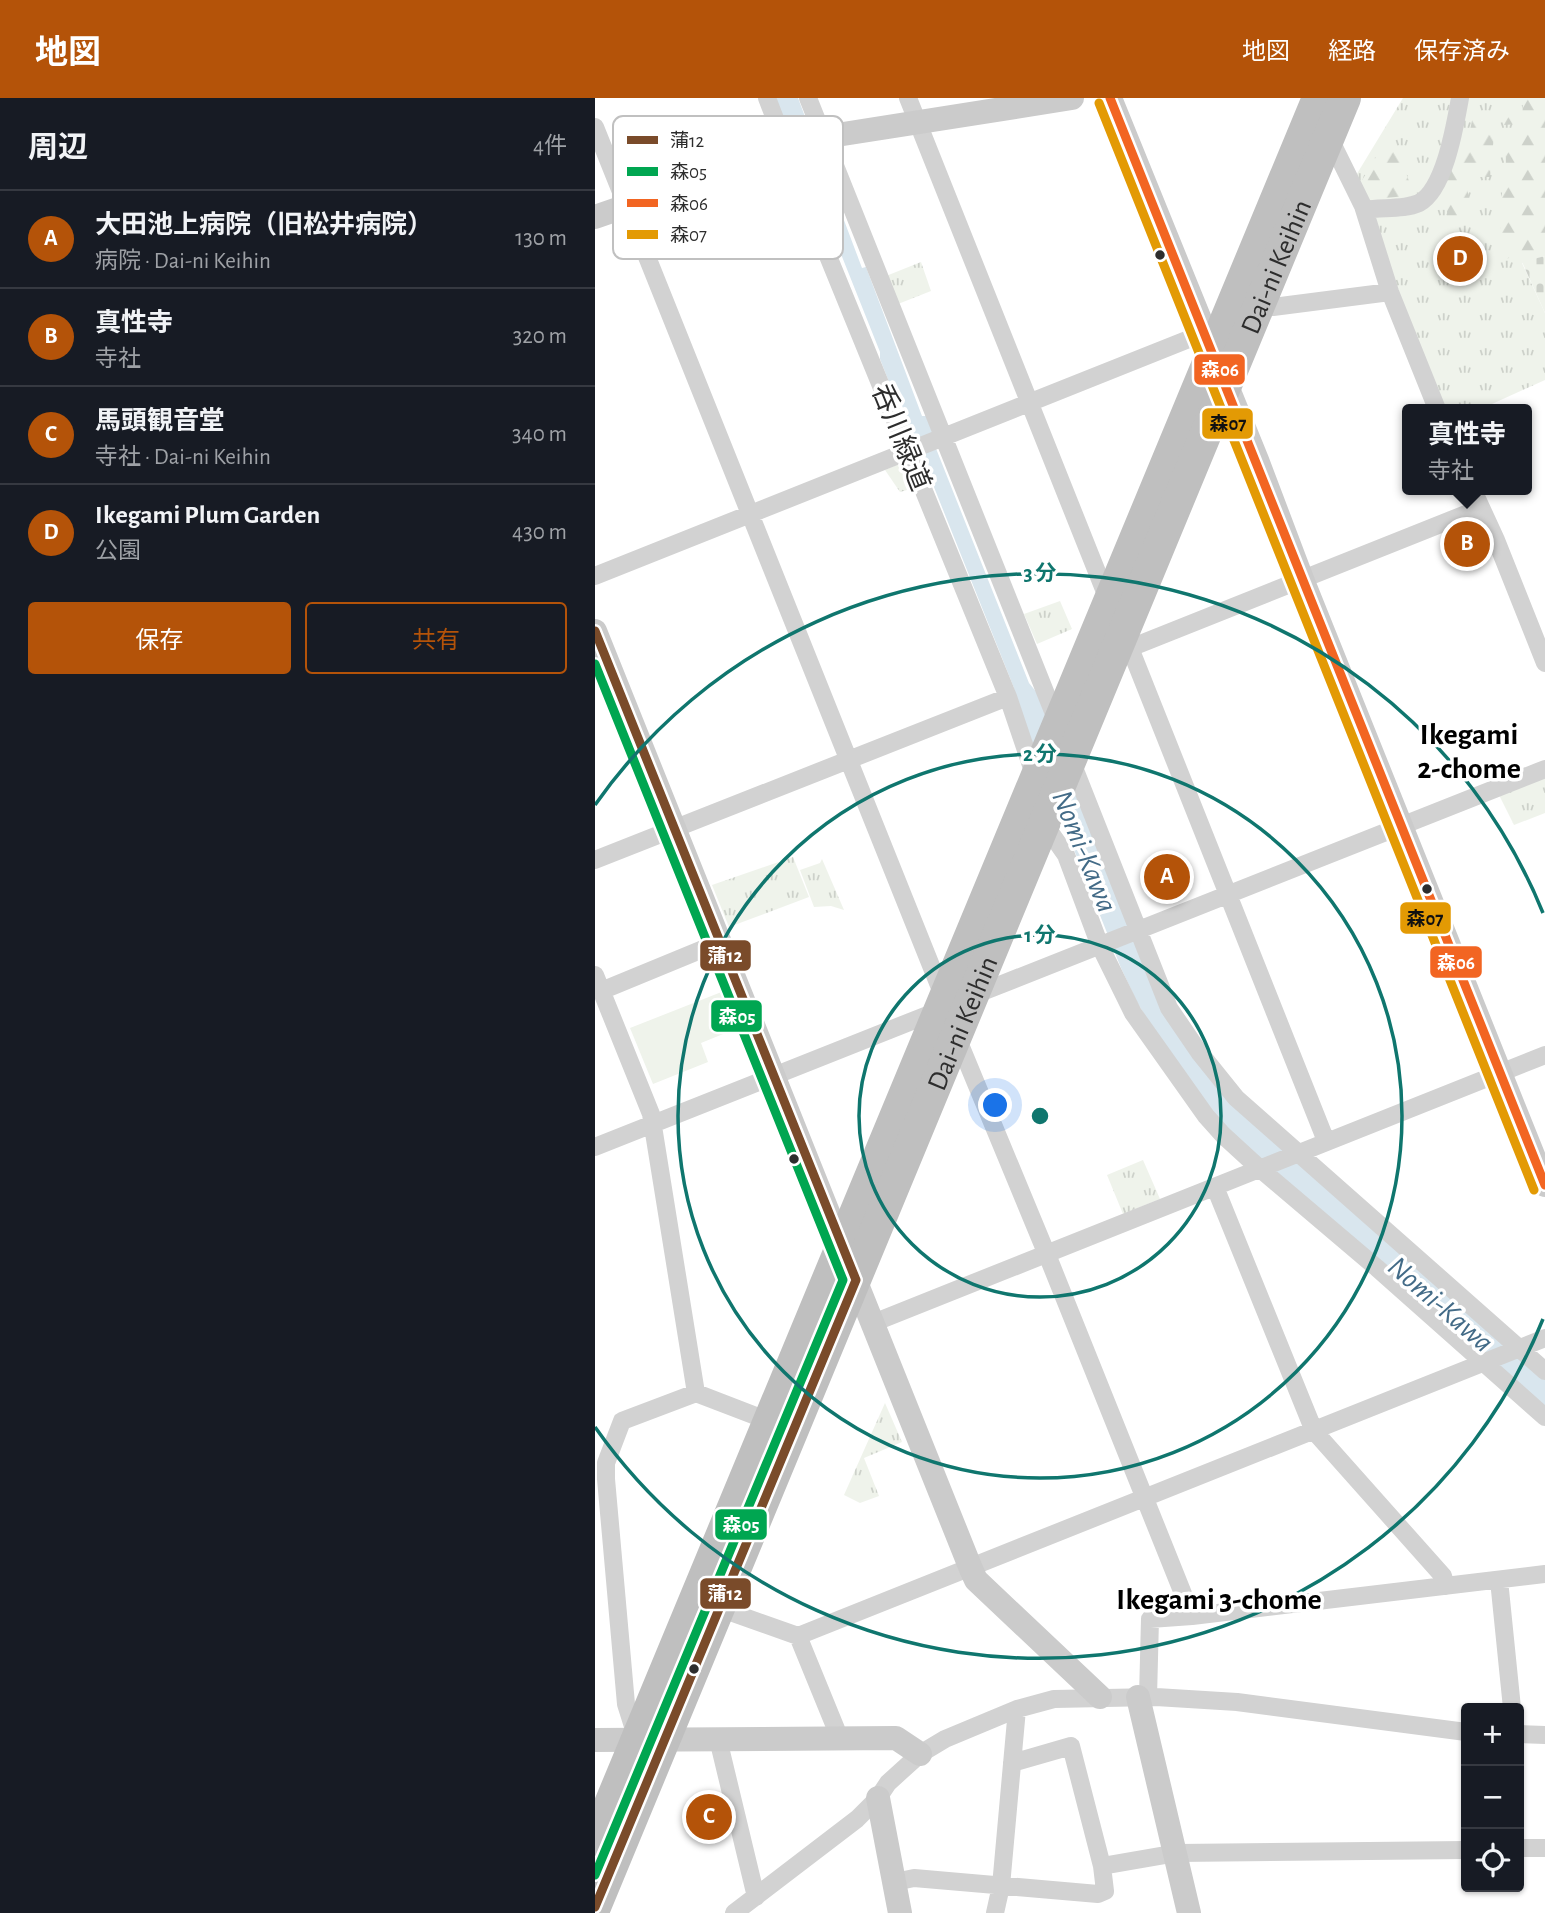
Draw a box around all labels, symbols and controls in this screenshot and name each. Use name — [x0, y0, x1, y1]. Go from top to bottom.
text: 地図 — [35, 37, 101, 70]
text: 地図 — [1242, 40, 1290, 64]
text: 経路 — [1328, 40, 1376, 64]
text: 保存済み — [1414, 40, 1510, 64]
legend — [613, 116, 843, 259]
text: 蒲12 — [670, 130, 705, 151]
text: 周辺 — [28, 133, 88, 163]
text: 4件 — [533, 135, 567, 158]
text: 森05 — [670, 161, 707, 182]
text: 森06 — [670, 193, 708, 214]
street label: Dai-ni Keihin — [1237, 196, 1317, 338]
text: 大田池上病院（旧松井病院） — [95, 212, 433, 238]
text: 森07 — [670, 224, 707, 245]
text: A — [44, 227, 58, 250]
text: 130 m — [515, 227, 567, 250]
pin: D — [1437, 233, 1483, 285]
unlabelled marker — [1153, 248, 1167, 262]
text: 病院 · Dai-ni Keihin — [95, 250, 271, 273]
text: 真性寺 — [95, 310, 173, 336]
text: B — [44, 325, 58, 348]
text: 320 m — [513, 325, 567, 348]
text: 寺社 — [95, 348, 141, 371]
line badge: 森06 — [1193, 353, 1246, 386]
text: 森06 — [1201, 360, 1239, 380]
street label: 呑川緑道 — [866, 380, 936, 495]
popup — [1402, 404, 1532, 495]
line badge: 森07 — [1201, 407, 1254, 440]
text: 馬頭観音堂 — [95, 408, 225, 434]
text: 森07 — [1209, 414, 1247, 434]
text: 真性寺 — [1428, 422, 1506, 448]
text: C — [45, 423, 57, 446]
text: 340 m — [512, 423, 567, 446]
text: 寺社 · Dai-ni Keihin — [95, 446, 271, 469]
text: 寺社 — [1428, 460, 1474, 483]
text: Ikegami Plum Garden — [95, 502, 320, 528]
pin: B — [1444, 518, 1490, 570]
text: D — [43, 521, 59, 544]
text: 430 m — [512, 521, 567, 544]
text: 公園 — [95, 540, 141, 563]
text: 3 分 — [1023, 562, 1057, 584]
button: 保存 — [28, 602, 291, 674]
button: 共有 — [305, 602, 567, 674]
district label: Ikegami 2-chome — [1417, 720, 1521, 784]
text: 2 分 — [1023, 743, 1057, 765]
water label: Nomi-Kawa — [1046, 786, 1122, 917]
pin: A — [1144, 851, 1190, 903]
unlabelled marker — [1420, 882, 1434, 896]
line badge: 森07 — [1399, 901, 1452, 935]
text: 森07 — [1406, 909, 1444, 929]
text: 1 分 — [1024, 924, 1056, 946]
line badge: 蒲12 — [699, 939, 752, 972]
line badge: 森06 — [1429, 945, 1483, 979]
text: 蒲12 — [708, 946, 742, 966]
street label: Dai-ni Keihin — [923, 953, 1004, 1095]
text: 森06 — [1437, 953, 1475, 973]
line badge: 森05 — [710, 999, 763, 1033]
text: 森05 — [718, 1007, 756, 1027]
your location — [978, 1088, 1012, 1122]
centre of rings — [1028, 1104, 1052, 1128]
unlabelled marker — [787, 1152, 801, 1166]
water label: Nomi-Kawa — [1382, 1251, 1499, 1358]
line badge: 森05 — [714, 1508, 768, 1541]
text: 森05 — [722, 1515, 760, 1535]
line badge: 蒲12 — [699, 1577, 752, 1610]
text: 蒲12 — [708, 1584, 742, 1604]
district label: Ikegami 3-chome — [1116, 1585, 1322, 1615]
unlabelled marker — [687, 1662, 701, 1676]
map controls — [1461, 1703, 1524, 1892]
button: + — [1461, 1703, 1524, 1766]
button: − — [1461, 1766, 1524, 1829]
pin: C — [686, 1791, 732, 1843]
button: locate — [1461, 1829, 1524, 1892]

